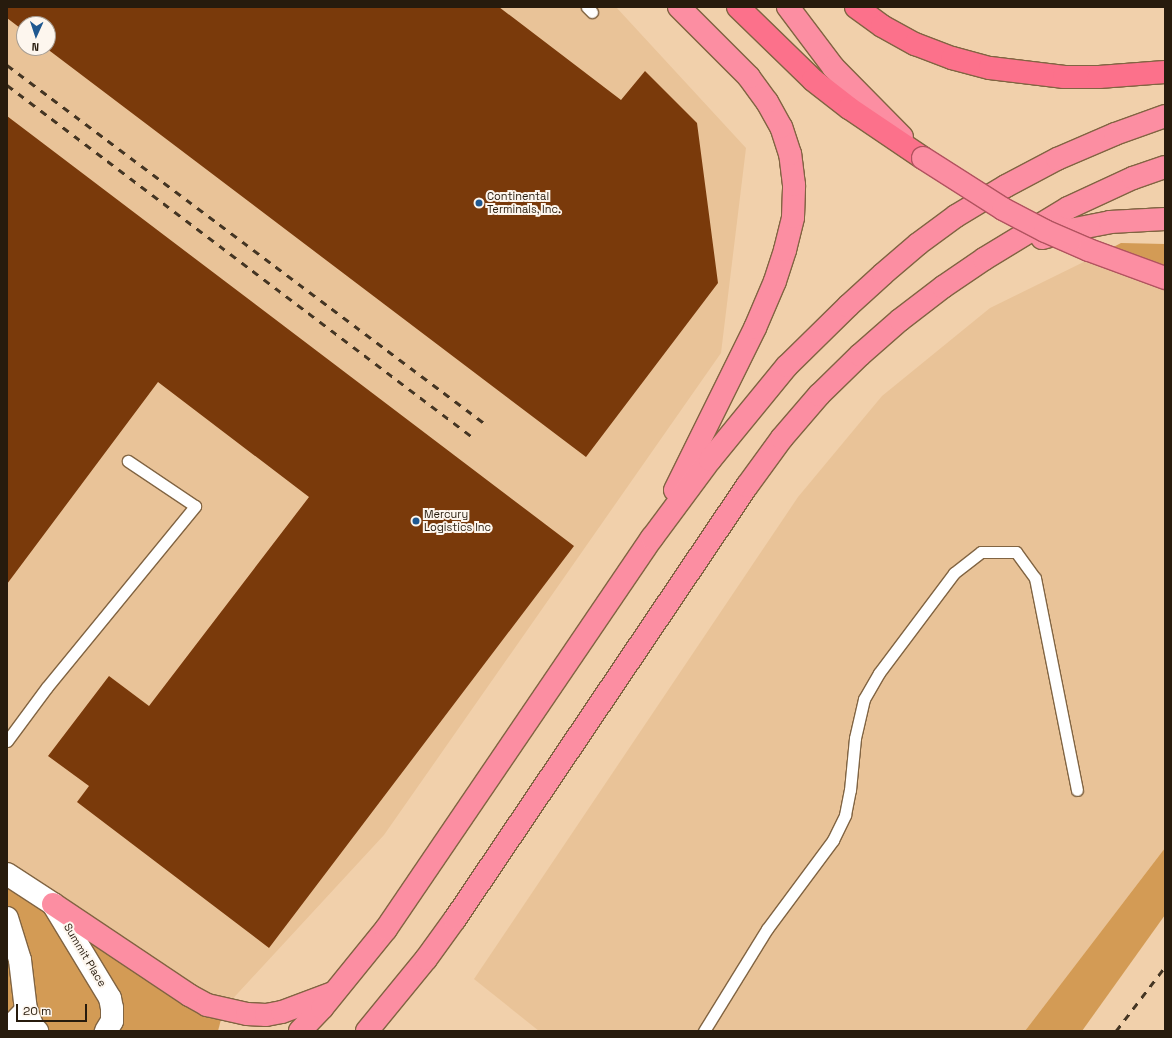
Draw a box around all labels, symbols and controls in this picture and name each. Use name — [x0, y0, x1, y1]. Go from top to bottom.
north arrow — [16, 16, 56, 56]
text: N — [31, 40, 39, 54]
place label: Continental Terminals, Inc. — [487, 190, 561, 216]
marker: Continental Terminals, Inc. — [474, 198, 484, 208]
place label: Mercury Logistics Inc — [424, 508, 491, 534]
marker: Mercury Logistics Inc — [411, 516, 421, 526]
street label: Summit Place — [61, 921, 109, 989]
scale bar — [18, 996, 89, 1022]
text: 20 m — [23, 1003, 51, 1019]

